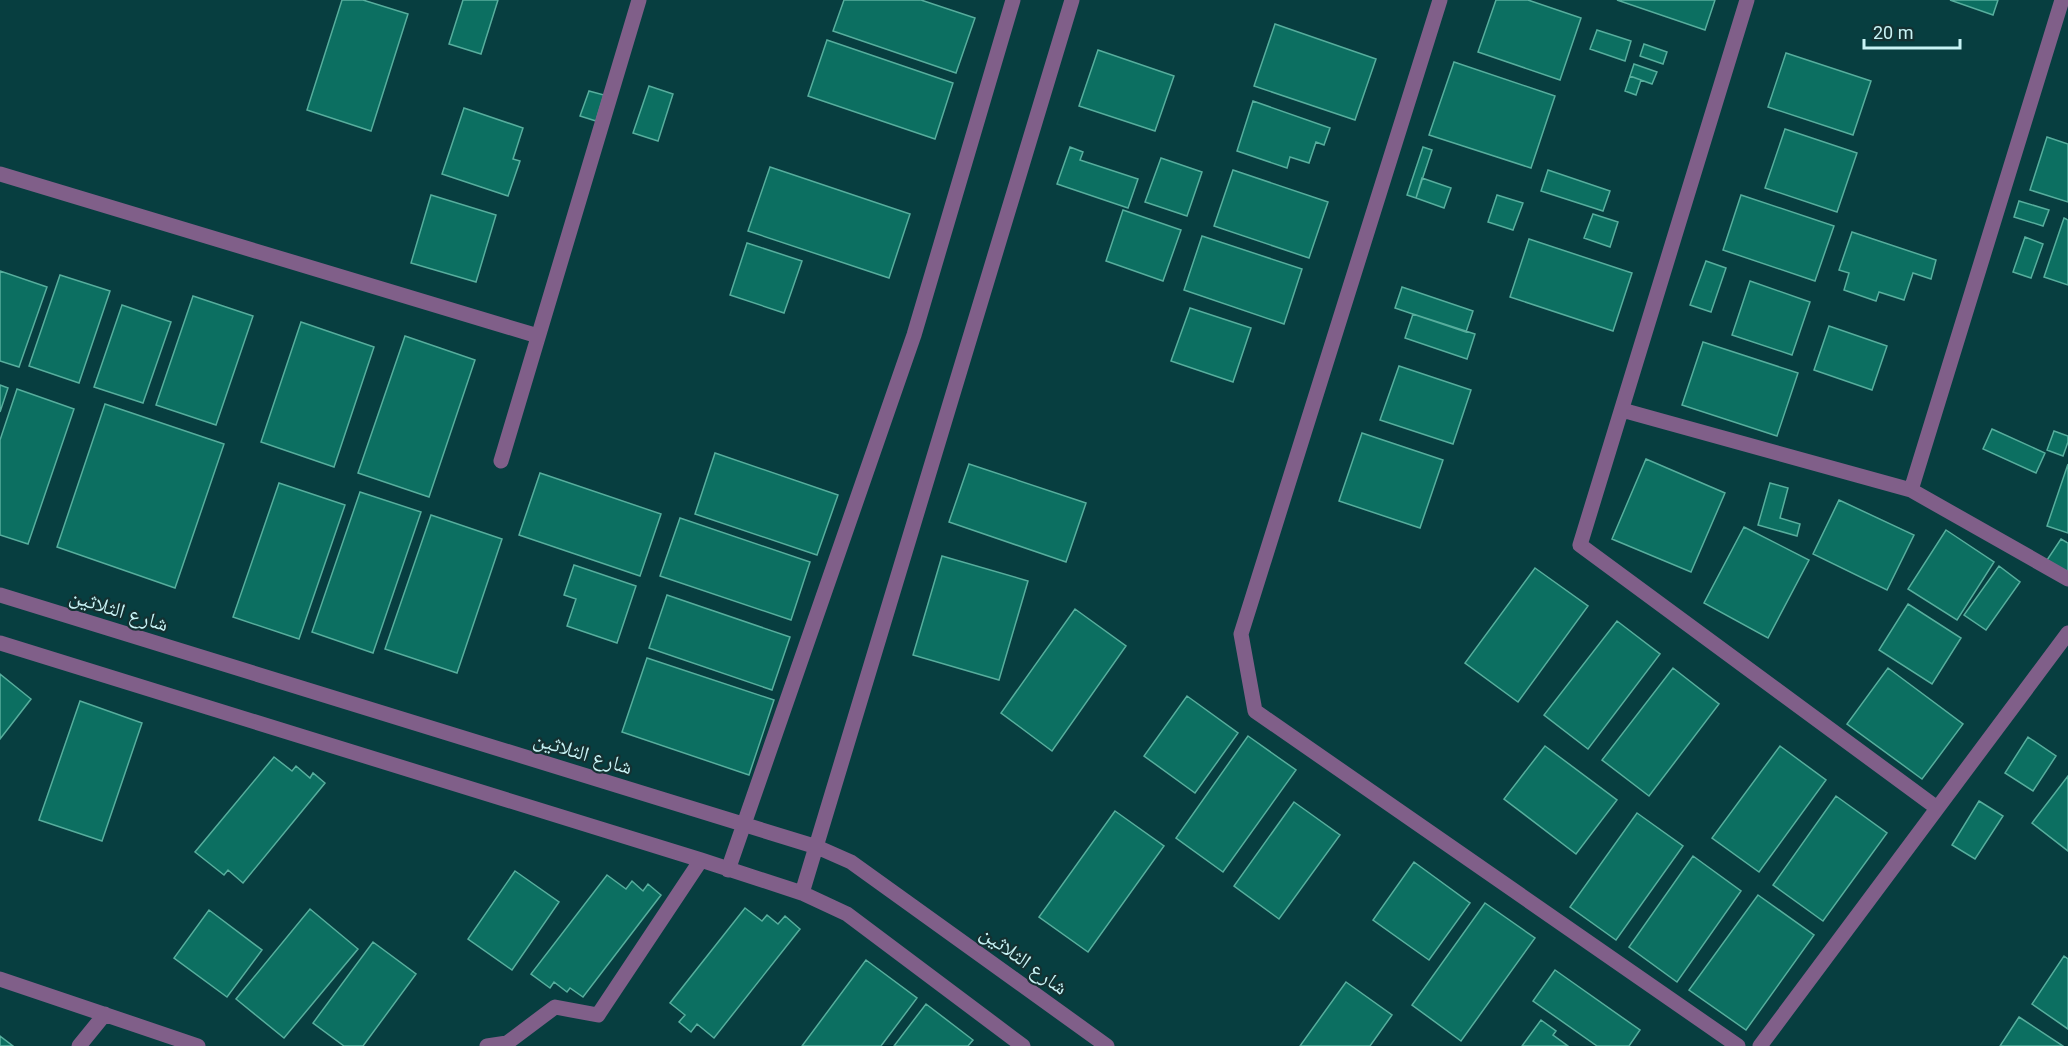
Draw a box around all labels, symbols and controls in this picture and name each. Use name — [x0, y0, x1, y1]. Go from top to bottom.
scale bar — [1864, 12, 1960, 50]
text: 20 m — [1873, 22, 1913, 43]
street label: شارع الثلاثين — [66, 584, 171, 637]
street label: شارع الثلاثين — [530, 727, 635, 780]
street label: شارع الثلاثين — [975, 920, 1072, 1000]

